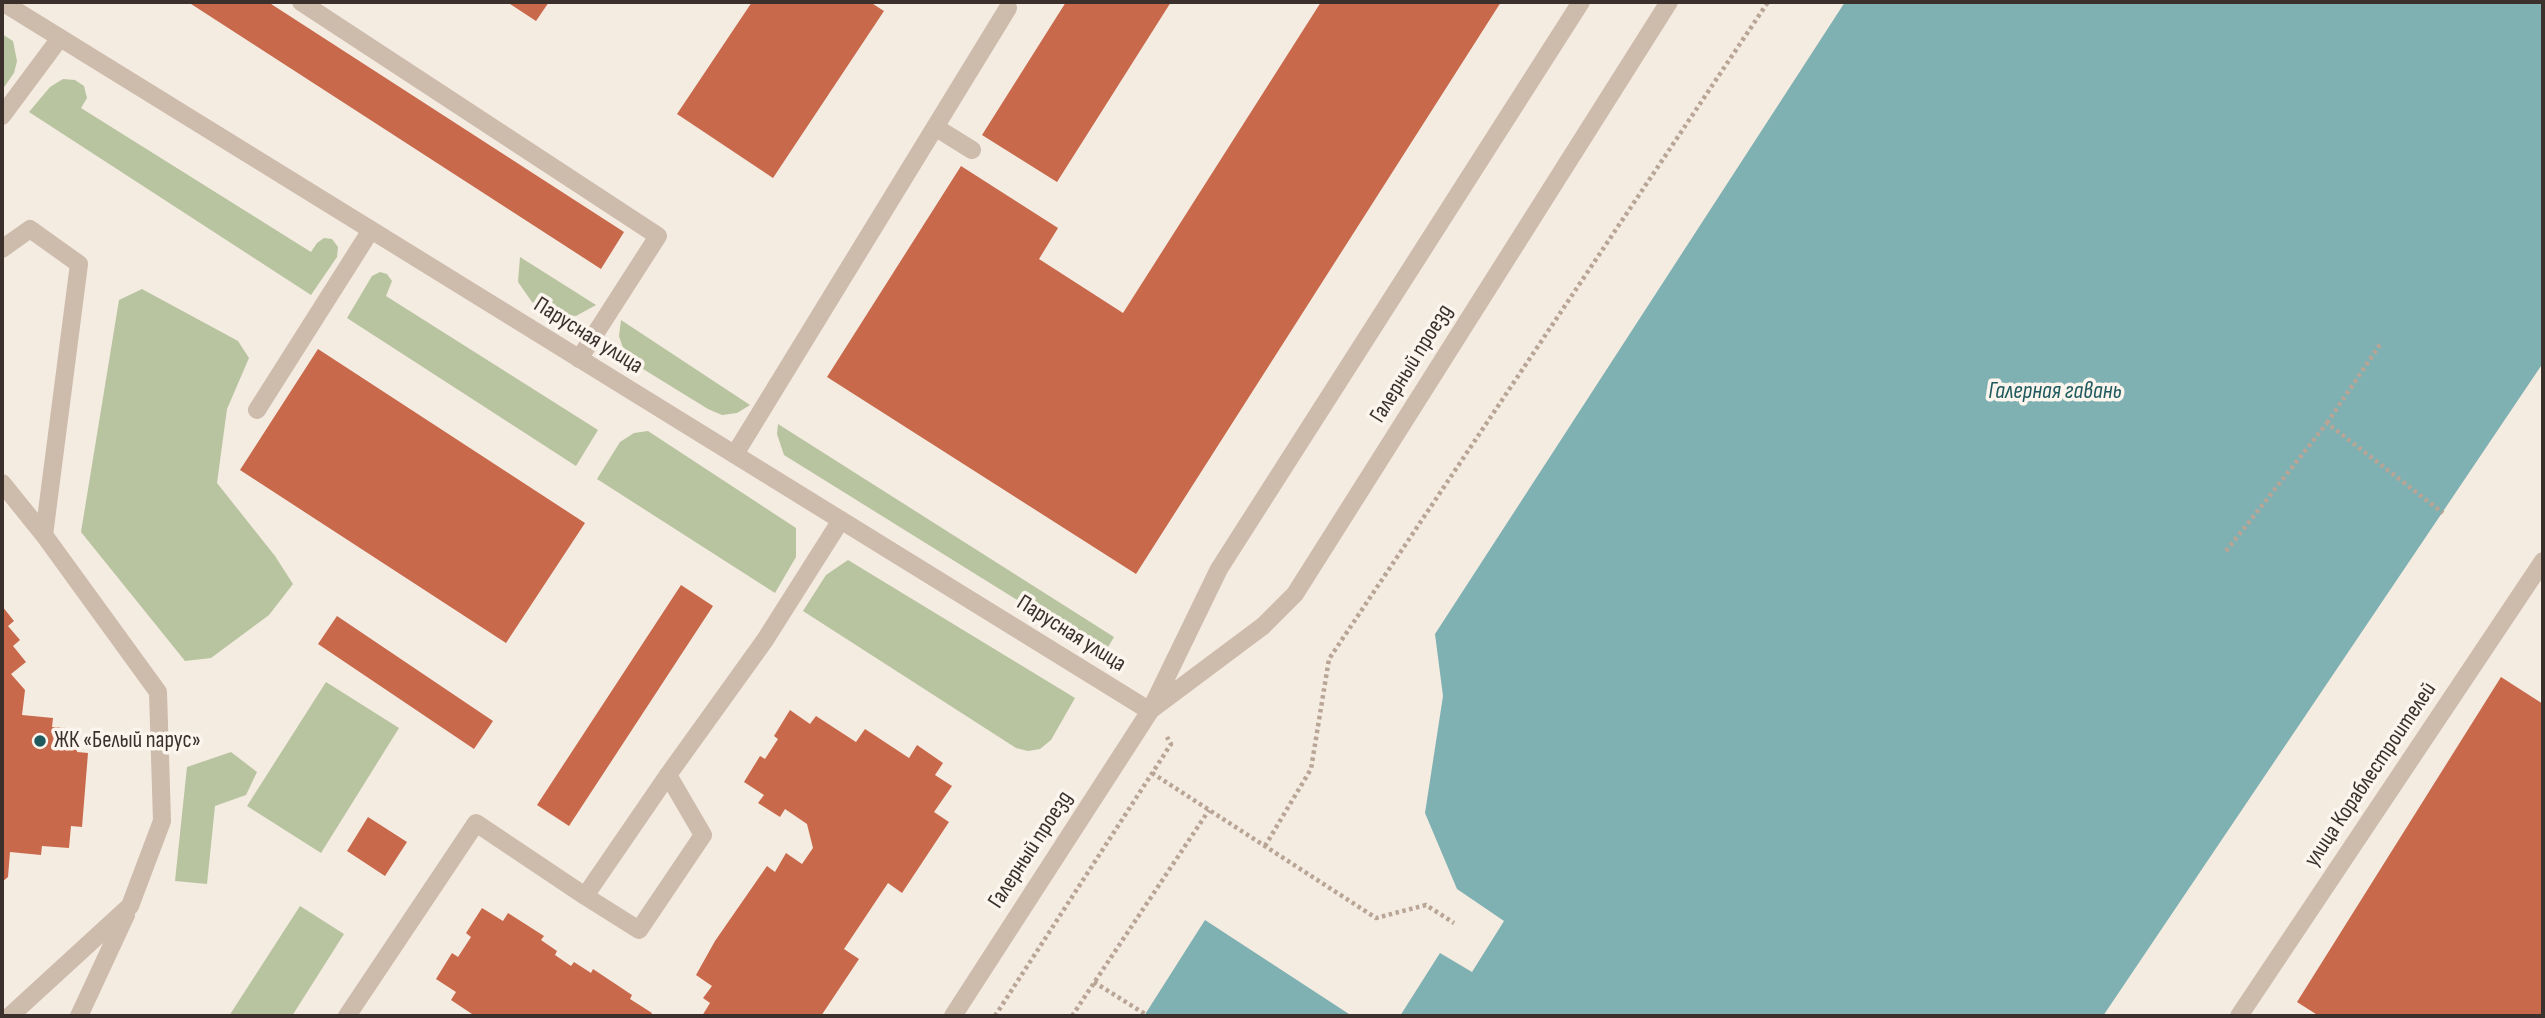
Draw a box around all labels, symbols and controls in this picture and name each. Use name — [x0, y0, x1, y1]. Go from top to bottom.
street label: Парусная улица — [528, 292, 648, 380]
street label: Галерный проезд — [1365, 300, 1459, 428]
water label: Галерная гавань — [1988, 378, 2122, 406]
street label: Парусная улица — [1011, 590, 1131, 678]
street label: улица Кораблестроителей — [2299, 677, 2443, 873]
place label: ЖК «Белый парус» — [54, 727, 201, 755]
marker: ЖК «Белый парус» — [32, 733, 48, 749]
street label: Галерный проезд — [983, 786, 1079, 914]

